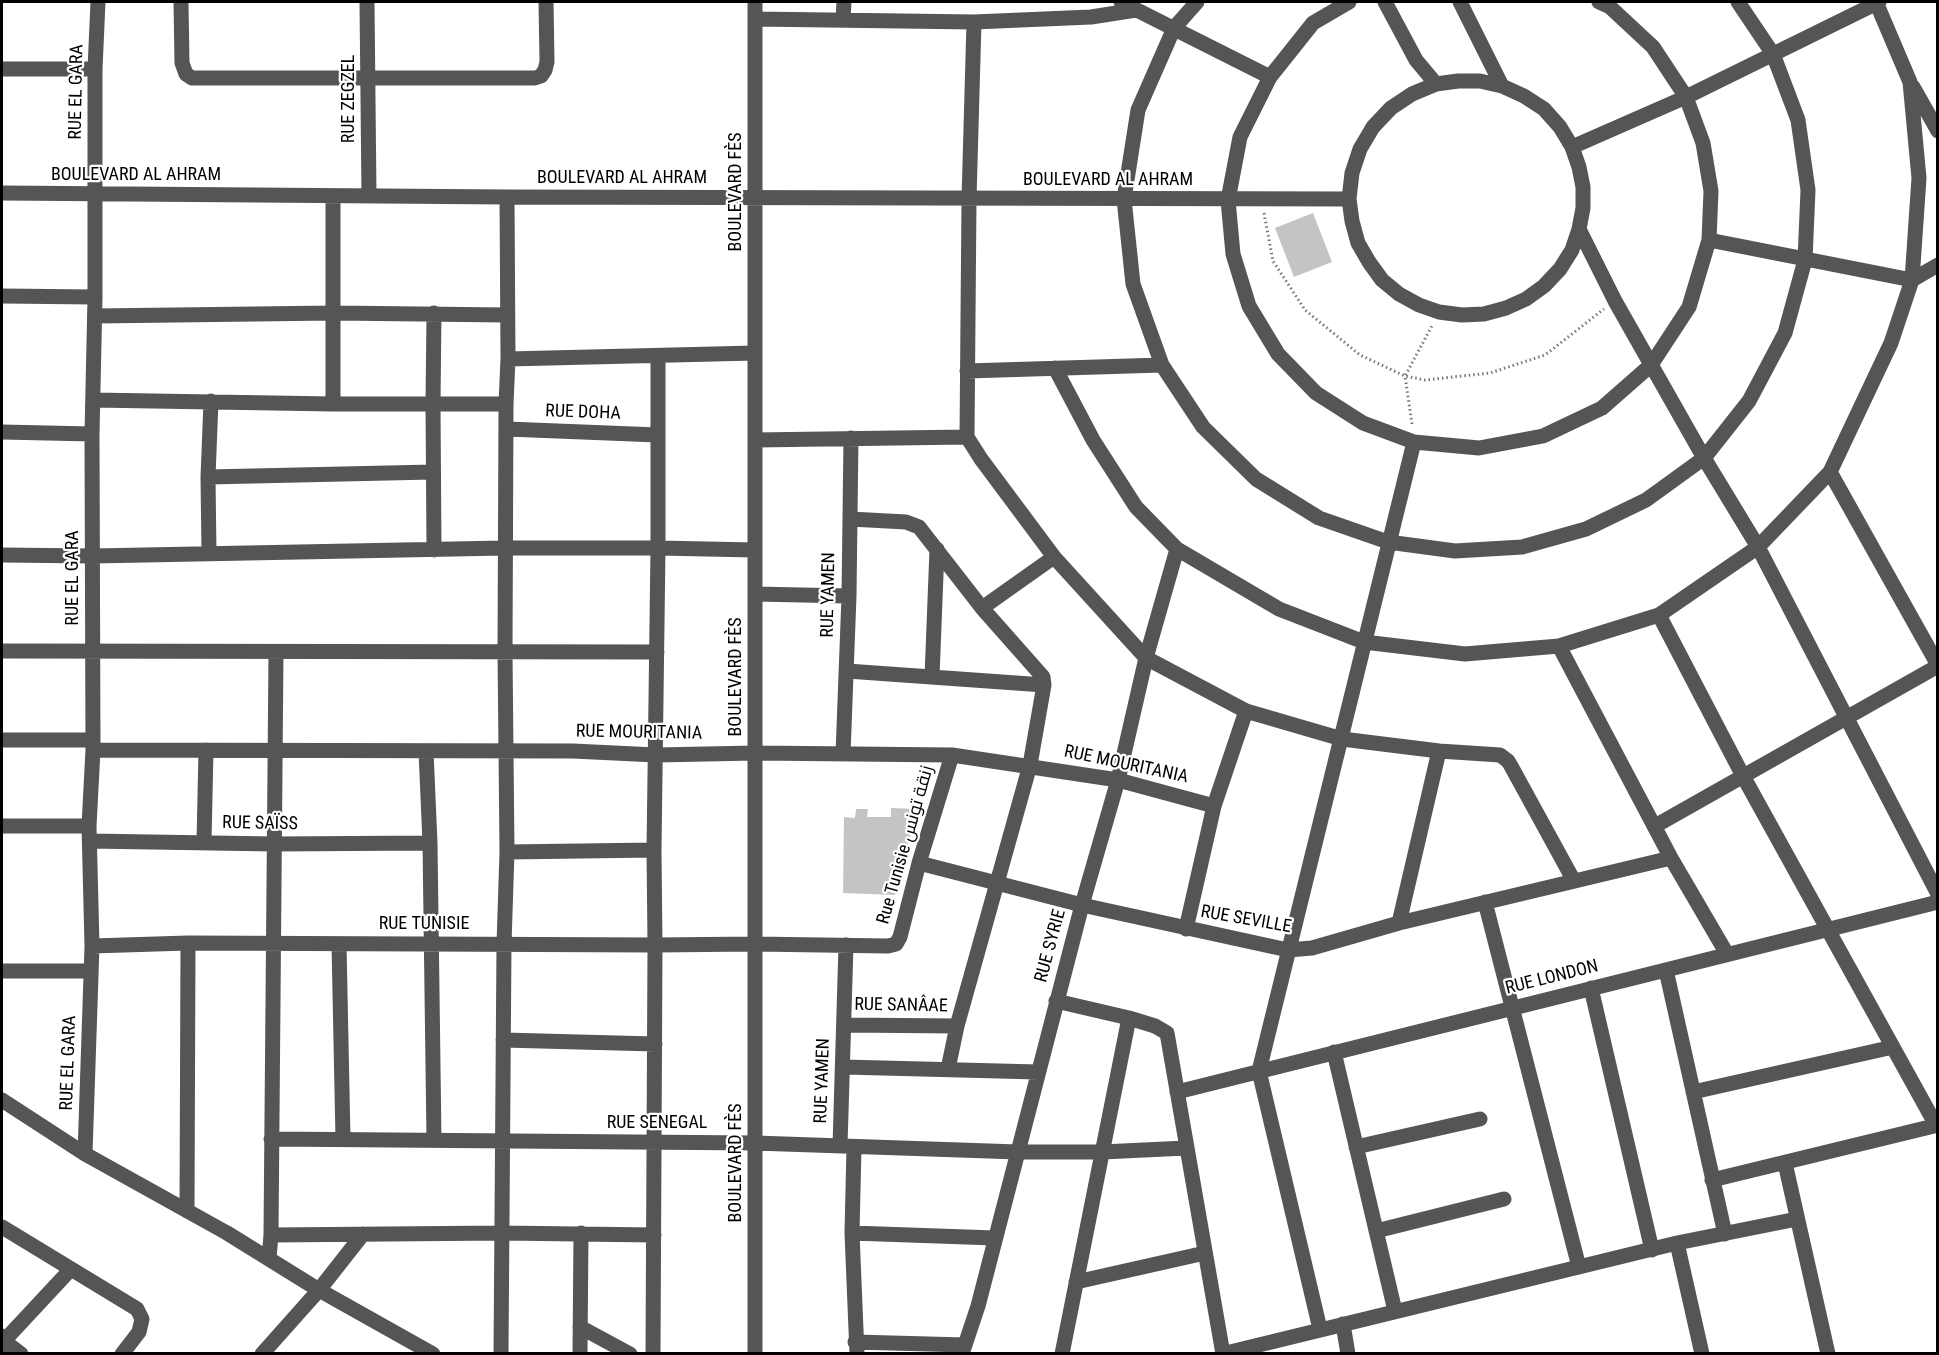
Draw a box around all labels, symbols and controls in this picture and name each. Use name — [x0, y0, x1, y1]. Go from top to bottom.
street label: RUE EL GARA — [65, 44, 89, 140]
street label: RUE ZEGZEL — [338, 55, 360, 143]
street label: BOULEVARD FÈS — [725, 133, 747, 251]
street label: BOULEVARD AL AHRAM — [51, 164, 221, 186]
street label: BOULEVARD AL AHRAM — [537, 167, 707, 189]
street label: BOULEVARD AL AHRAM — [1023, 169, 1193, 191]
street label: RUE DOHA — [545, 401, 621, 425]
street label: RUE EL GARA — [62, 530, 84, 626]
street label: RUE YAMEN — [817, 552, 841, 638]
street label: BOULEVARD FÈS — [725, 618, 747, 736]
street label: RUE MOURITANIA — [576, 721, 702, 745]
street label: RUE MOURITANIA — [1062, 741, 1190, 789]
street label: Rue Tunisie زنقة تونس — [873, 763, 939, 927]
street label: RUE SAÏSS — [222, 813, 298, 835]
street label: RUE SEVILLE — [1199, 901, 1293, 939]
street label: RUE SYRIE — [1031, 907, 1071, 985]
street label: RUE TUNISIE — [379, 913, 469, 935]
street label: RUE LONDON — [1503, 956, 1601, 1000]
street label: RUE SANÂAE — [854, 994, 948, 1018]
street label: RUE EL GARA — [57, 1015, 81, 1111]
street label: RUE YAMEN — [811, 1038, 835, 1124]
street label: BOULEVARD FÈS — [725, 1104, 747, 1222]
street label: RUE SENEGAL — [607, 1112, 707, 1134]

